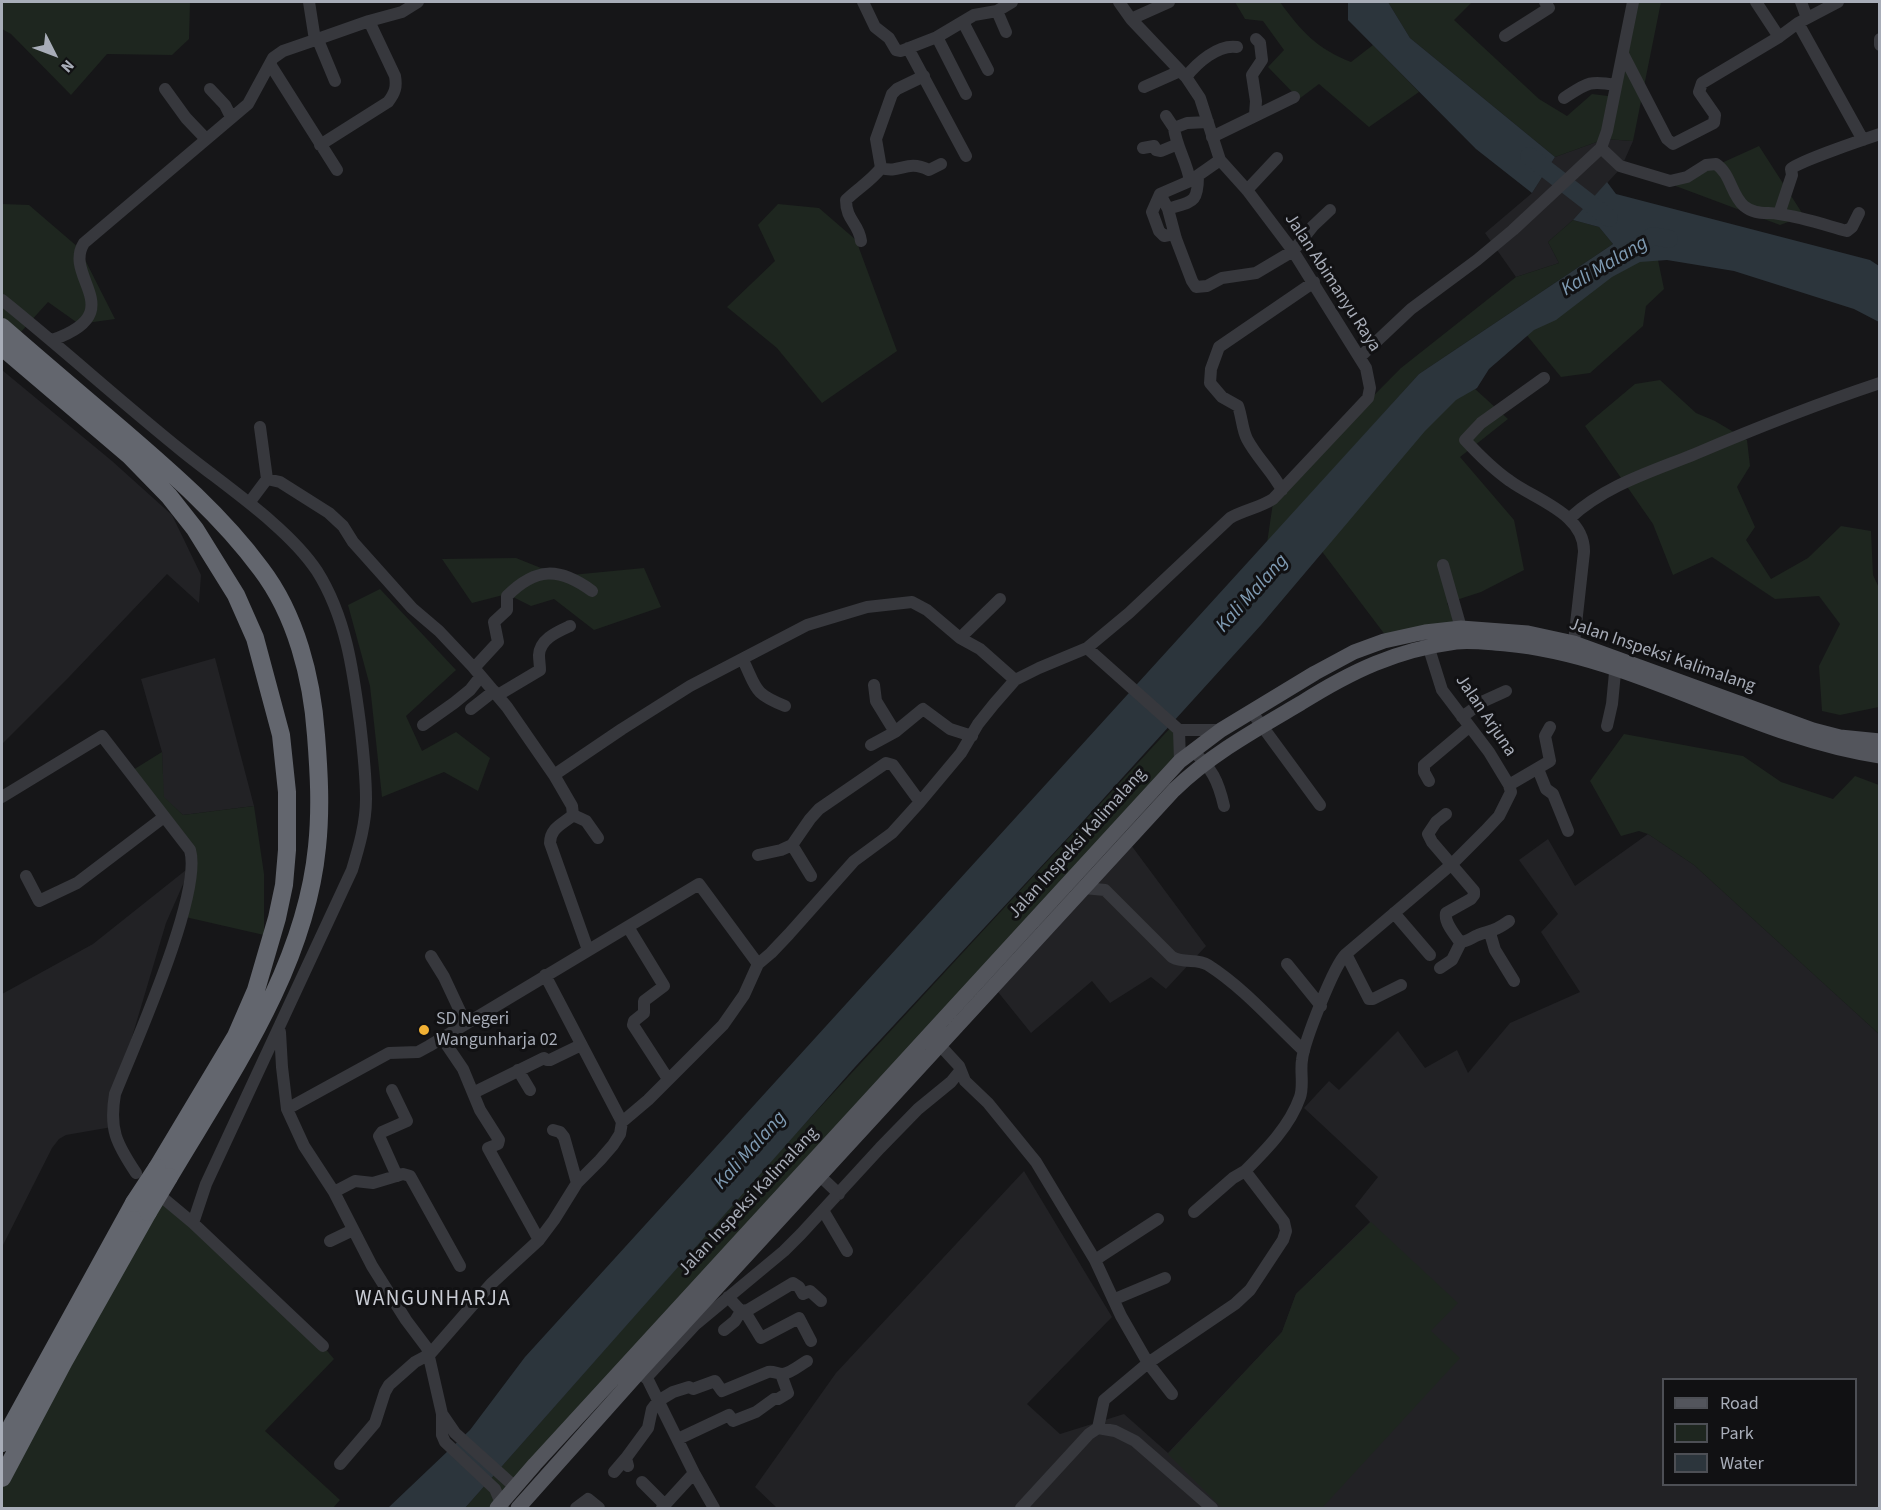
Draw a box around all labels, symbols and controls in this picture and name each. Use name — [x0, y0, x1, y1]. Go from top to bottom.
north arrow — [24, 24, 84, 84]
text: N — [56, 55, 79, 77]
street label: Jalan Abimanyu Raya — [1279, 210, 1385, 356]
water label: Kali Malang — [1557, 232, 1653, 302]
water label: Kali Malang — [1212, 550, 1294, 638]
street label: Jalan Inspeksi Kalimalang — [1566, 614, 1758, 698]
street label: Jalan Arjuna — [1450, 671, 1520, 761]
street label: Jalan Inspeksi Kalimalang — [1005, 764, 1151, 924]
place label: SD Negeri Wangunharja 02 — [436, 1009, 558, 1052]
marker: SD Negeri Wangunharja 02 — [417, 1023, 431, 1037]
water label: Kali Malang — [710, 1107, 792, 1195]
street label: Jalan Inspeksi Kalimalang — [674, 1123, 824, 1281]
district label: WANGUNHARJA — [355, 1287, 511, 1313]
legend — [1662, 1378, 1857, 1486]
text: Road — [1720, 1391, 1759, 1416]
text: Park — [1720, 1421, 1754, 1446]
text: Water — [1720, 1451, 1764, 1476]

